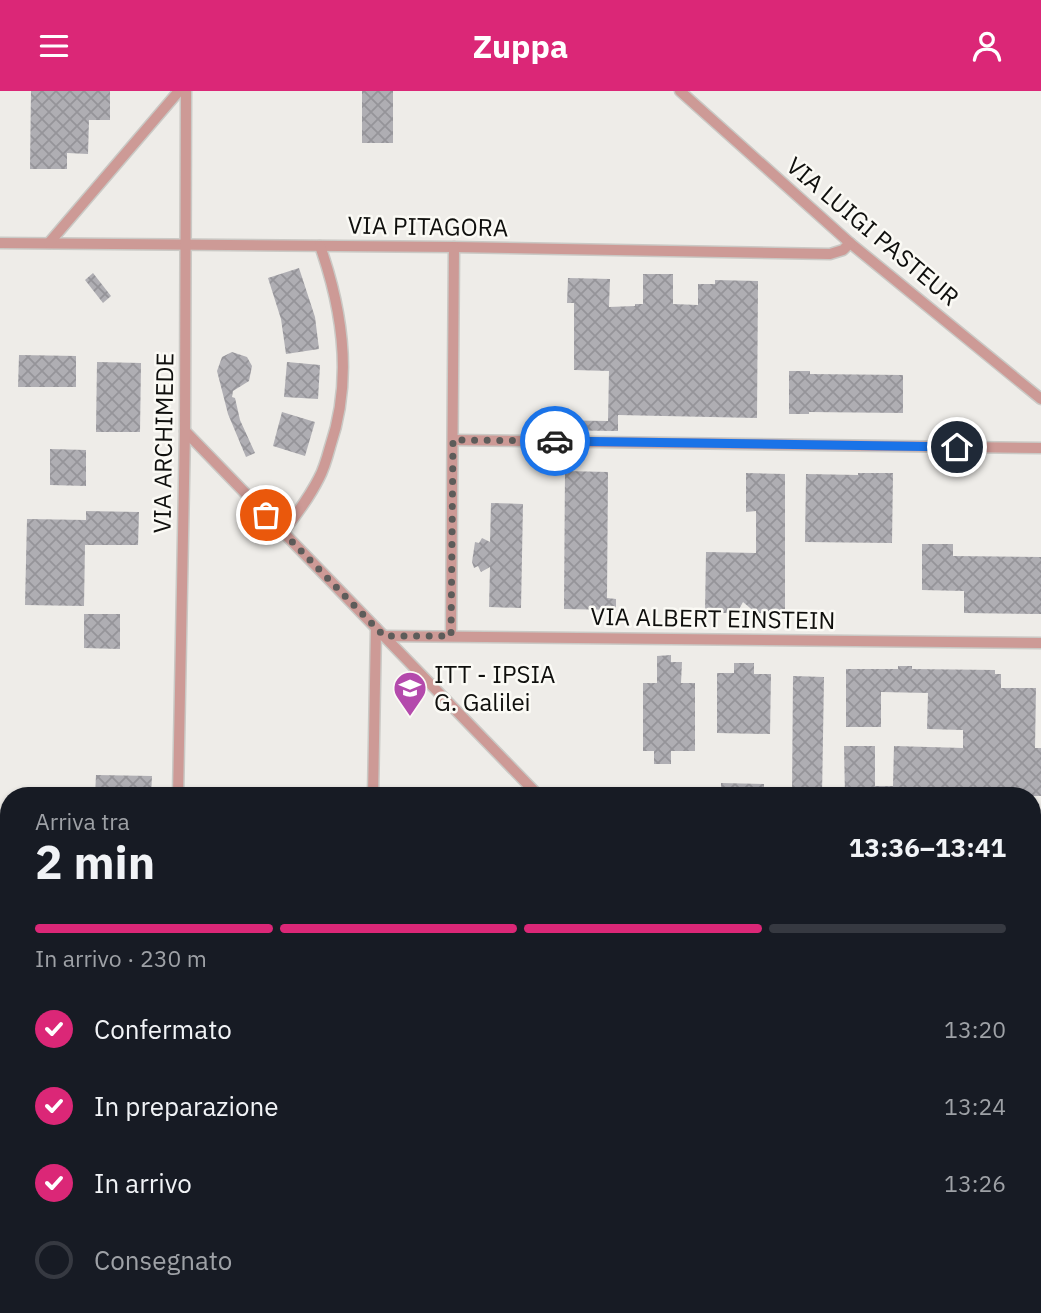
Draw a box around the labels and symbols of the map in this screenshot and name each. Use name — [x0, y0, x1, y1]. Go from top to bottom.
street label: VIA LUIGI PASTEUR — [780, 149, 966, 313]
street label: VIA PITAGORA — [347, 209, 509, 243]
street label: VIA ARCHIMEDE — [145, 352, 181, 534]
courier — [520, 406, 590, 476]
pin — [927, 417, 987, 477]
pin — [236, 485, 296, 545]
street label: VIA ALBERT EINSTEIN — [590, 600, 836, 636]
place label: ITT - IPSIA G. Galilei — [434, 658, 555, 718]
school or university icon: ITT - IPSIA G. Galilei — [391, 669, 429, 718]

